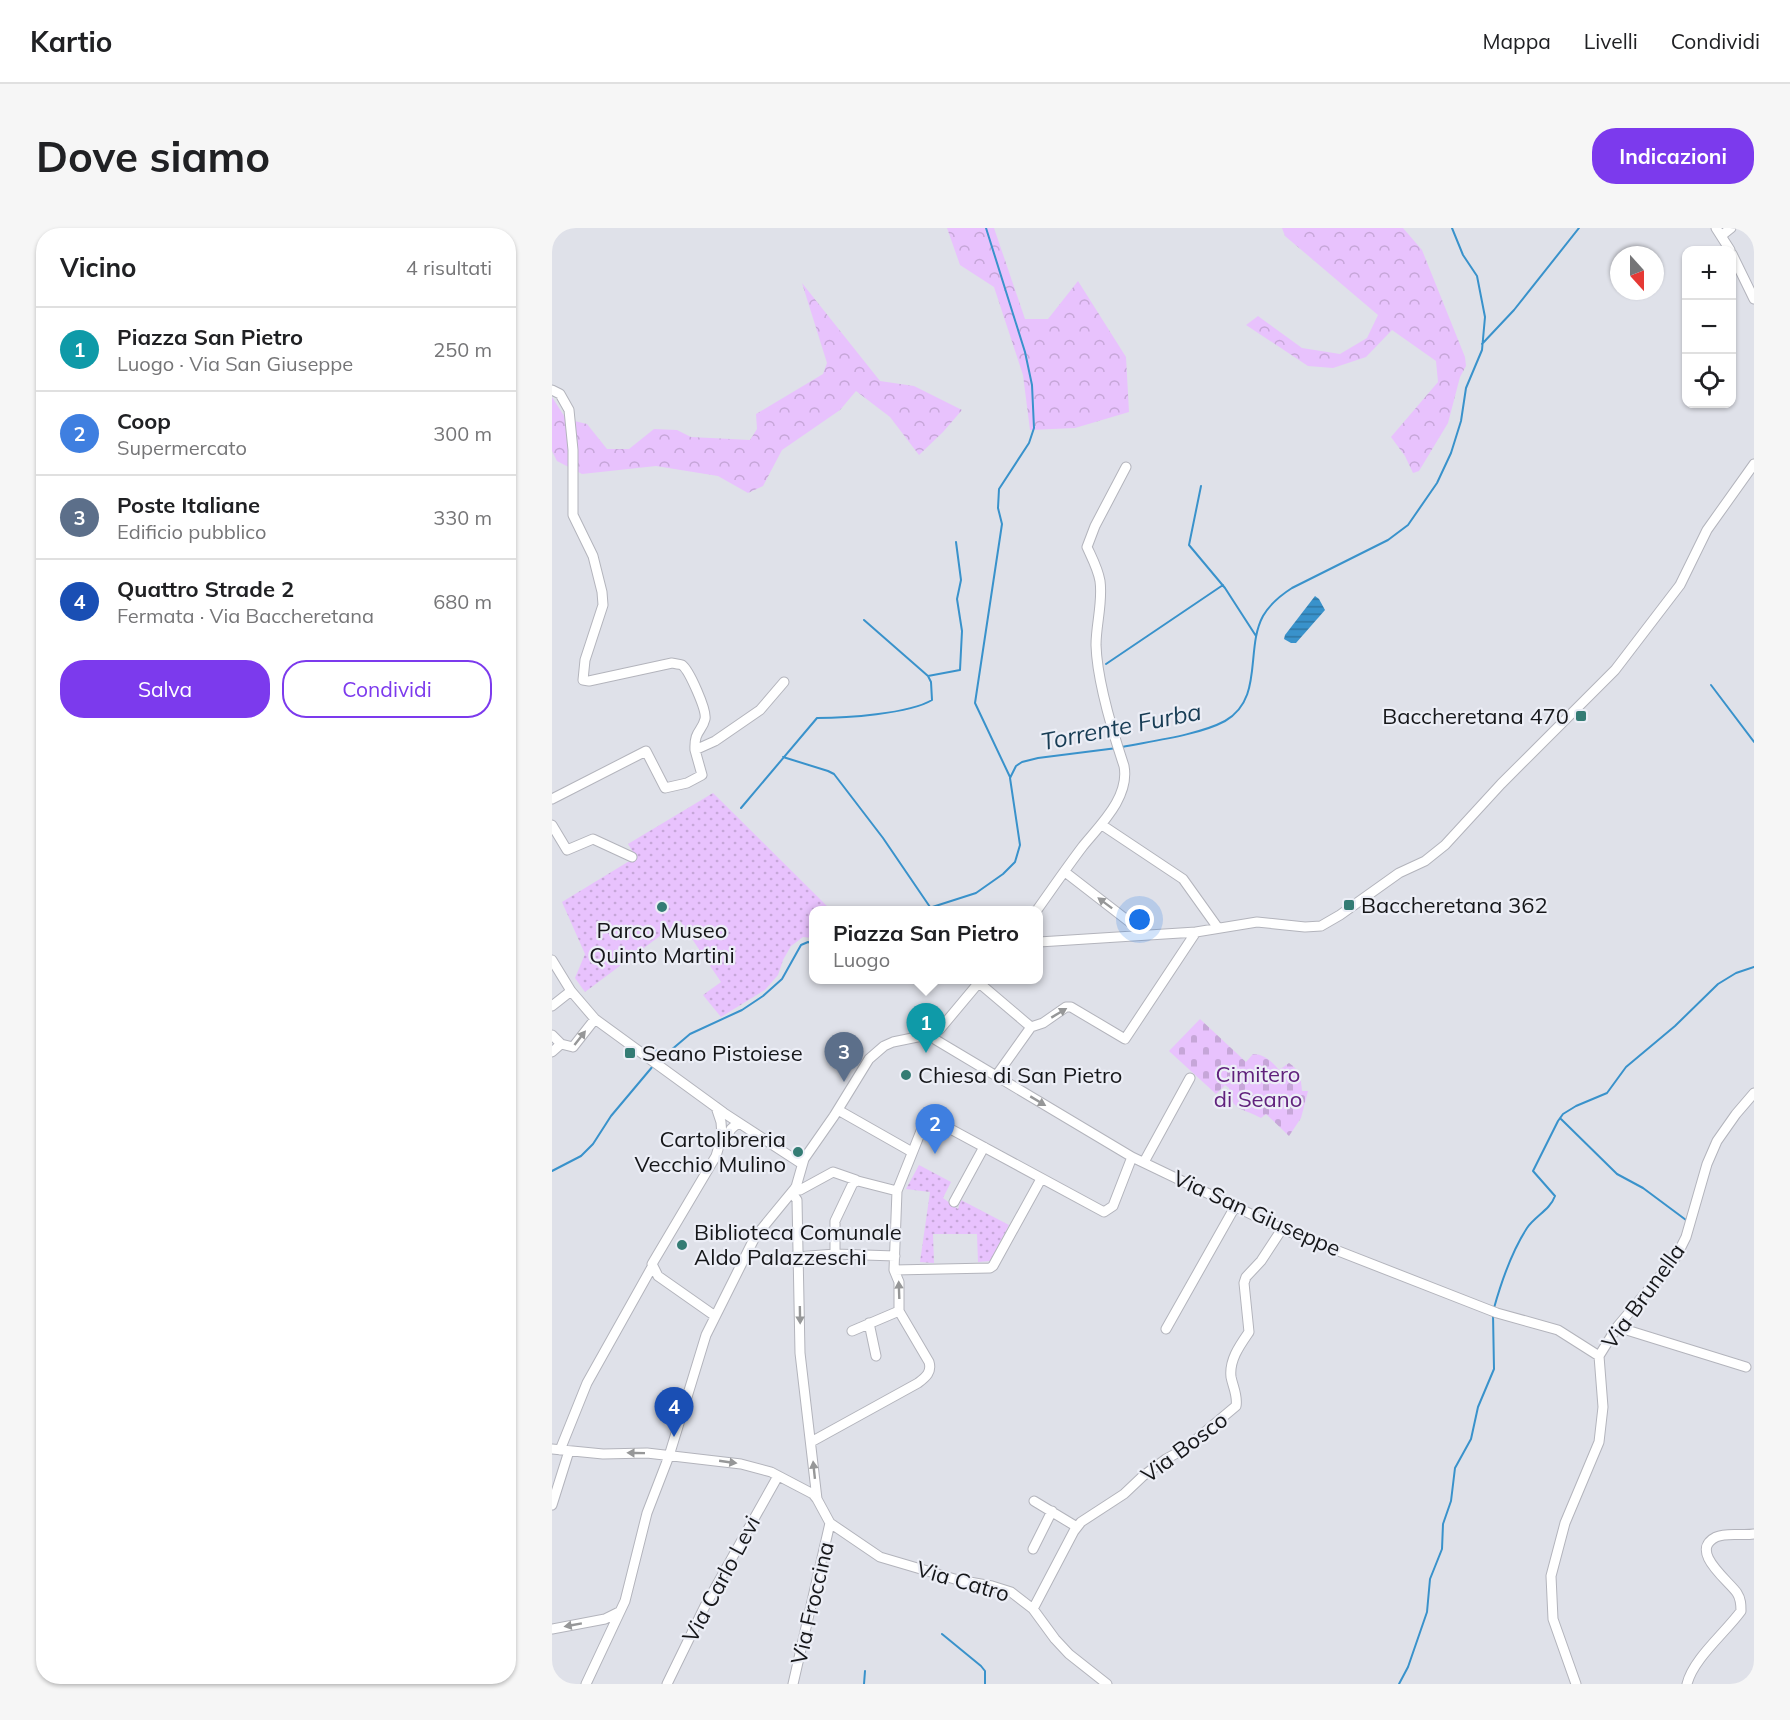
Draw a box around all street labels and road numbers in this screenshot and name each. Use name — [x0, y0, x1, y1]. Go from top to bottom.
street label: Via San Giuseppe — [1169, 1164, 1345, 1262]
street label: Via Brunella — [1595, 1238, 1691, 1354]
street label: Via Bosco — [1135, 1405, 1233, 1489]
street label: Via Carlo Levi — [676, 1511, 766, 1647]
street label: Via Froccina — [784, 1539, 840, 1667]
street label: Via Catro — [913, 1554, 1013, 1608]

